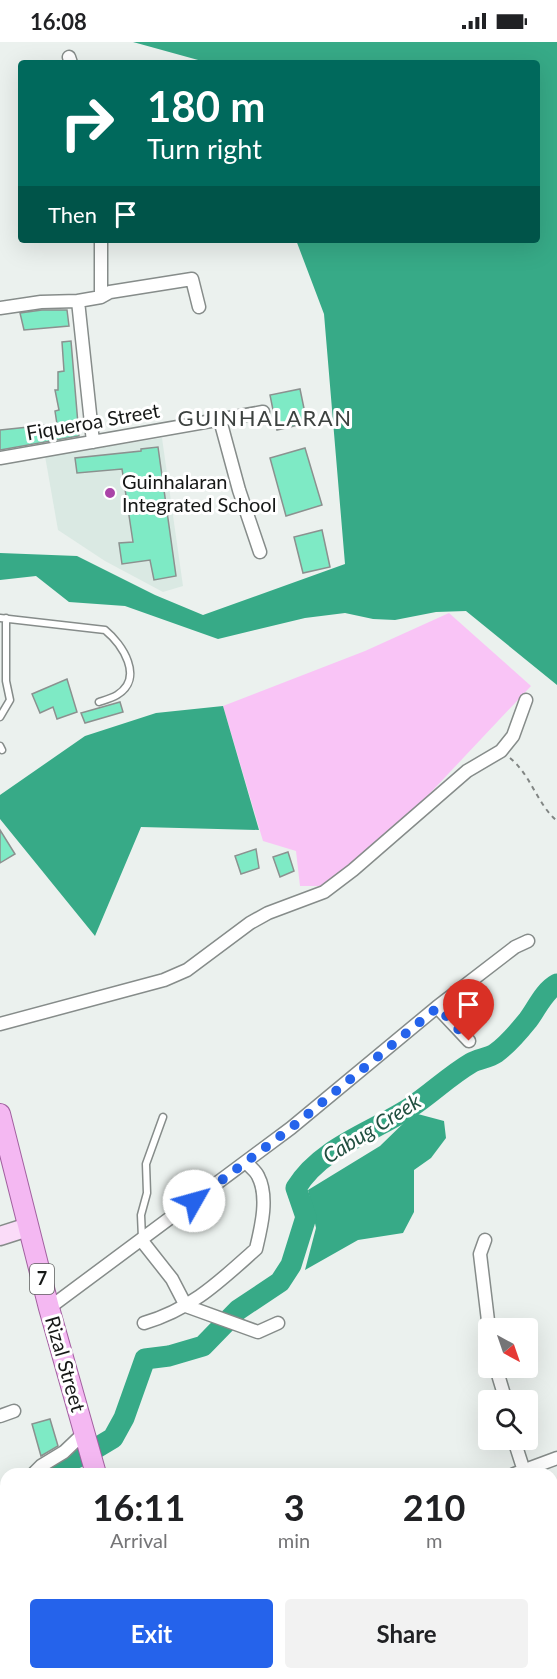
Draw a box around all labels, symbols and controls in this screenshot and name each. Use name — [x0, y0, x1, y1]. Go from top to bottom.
text: 16:08 — [30, 8, 87, 35]
text: 180 m — [147, 81, 265, 131]
icon: right — [48, 84, 126, 162]
text: Turn right — [147, 132, 262, 165]
icon: arrive — [109, 198, 142, 231]
text: Then — [48, 201, 97, 228]
street label: Fiqueroa Street — [24, 397, 161, 445]
district label: GUINHALARAN — [177, 404, 353, 431]
place label: Guinhalaran Integrated School — [122, 469, 276, 516]
marker: Guinhalaran Integrated School — [103, 486, 117, 500]
pin — [443, 979, 494, 1041]
icon: arrive — [452, 988, 485, 1021]
water label: Cabug Creek — [318, 1087, 426, 1168]
position arrow — [162, 1169, 226, 1233]
road number: 7 — [30, 1264, 54, 1294]
street label: Rizal Street — [41, 1313, 91, 1414]
north arrow — [478, 1318, 538, 1378]
map controls — [478, 1318, 538, 1450]
button: search — [478, 1390, 538, 1450]
text: 16:11 — [93, 1485, 185, 1529]
text: 3 — [284, 1485, 305, 1529]
text: 210 — [403, 1485, 465, 1529]
text: Arrival — [110, 1528, 168, 1552]
text: min — [278, 1528, 310, 1552]
text: m — [426, 1528, 442, 1552]
button: Exit — [30, 1599, 273, 1668]
button: Share — [285, 1599, 528, 1668]

